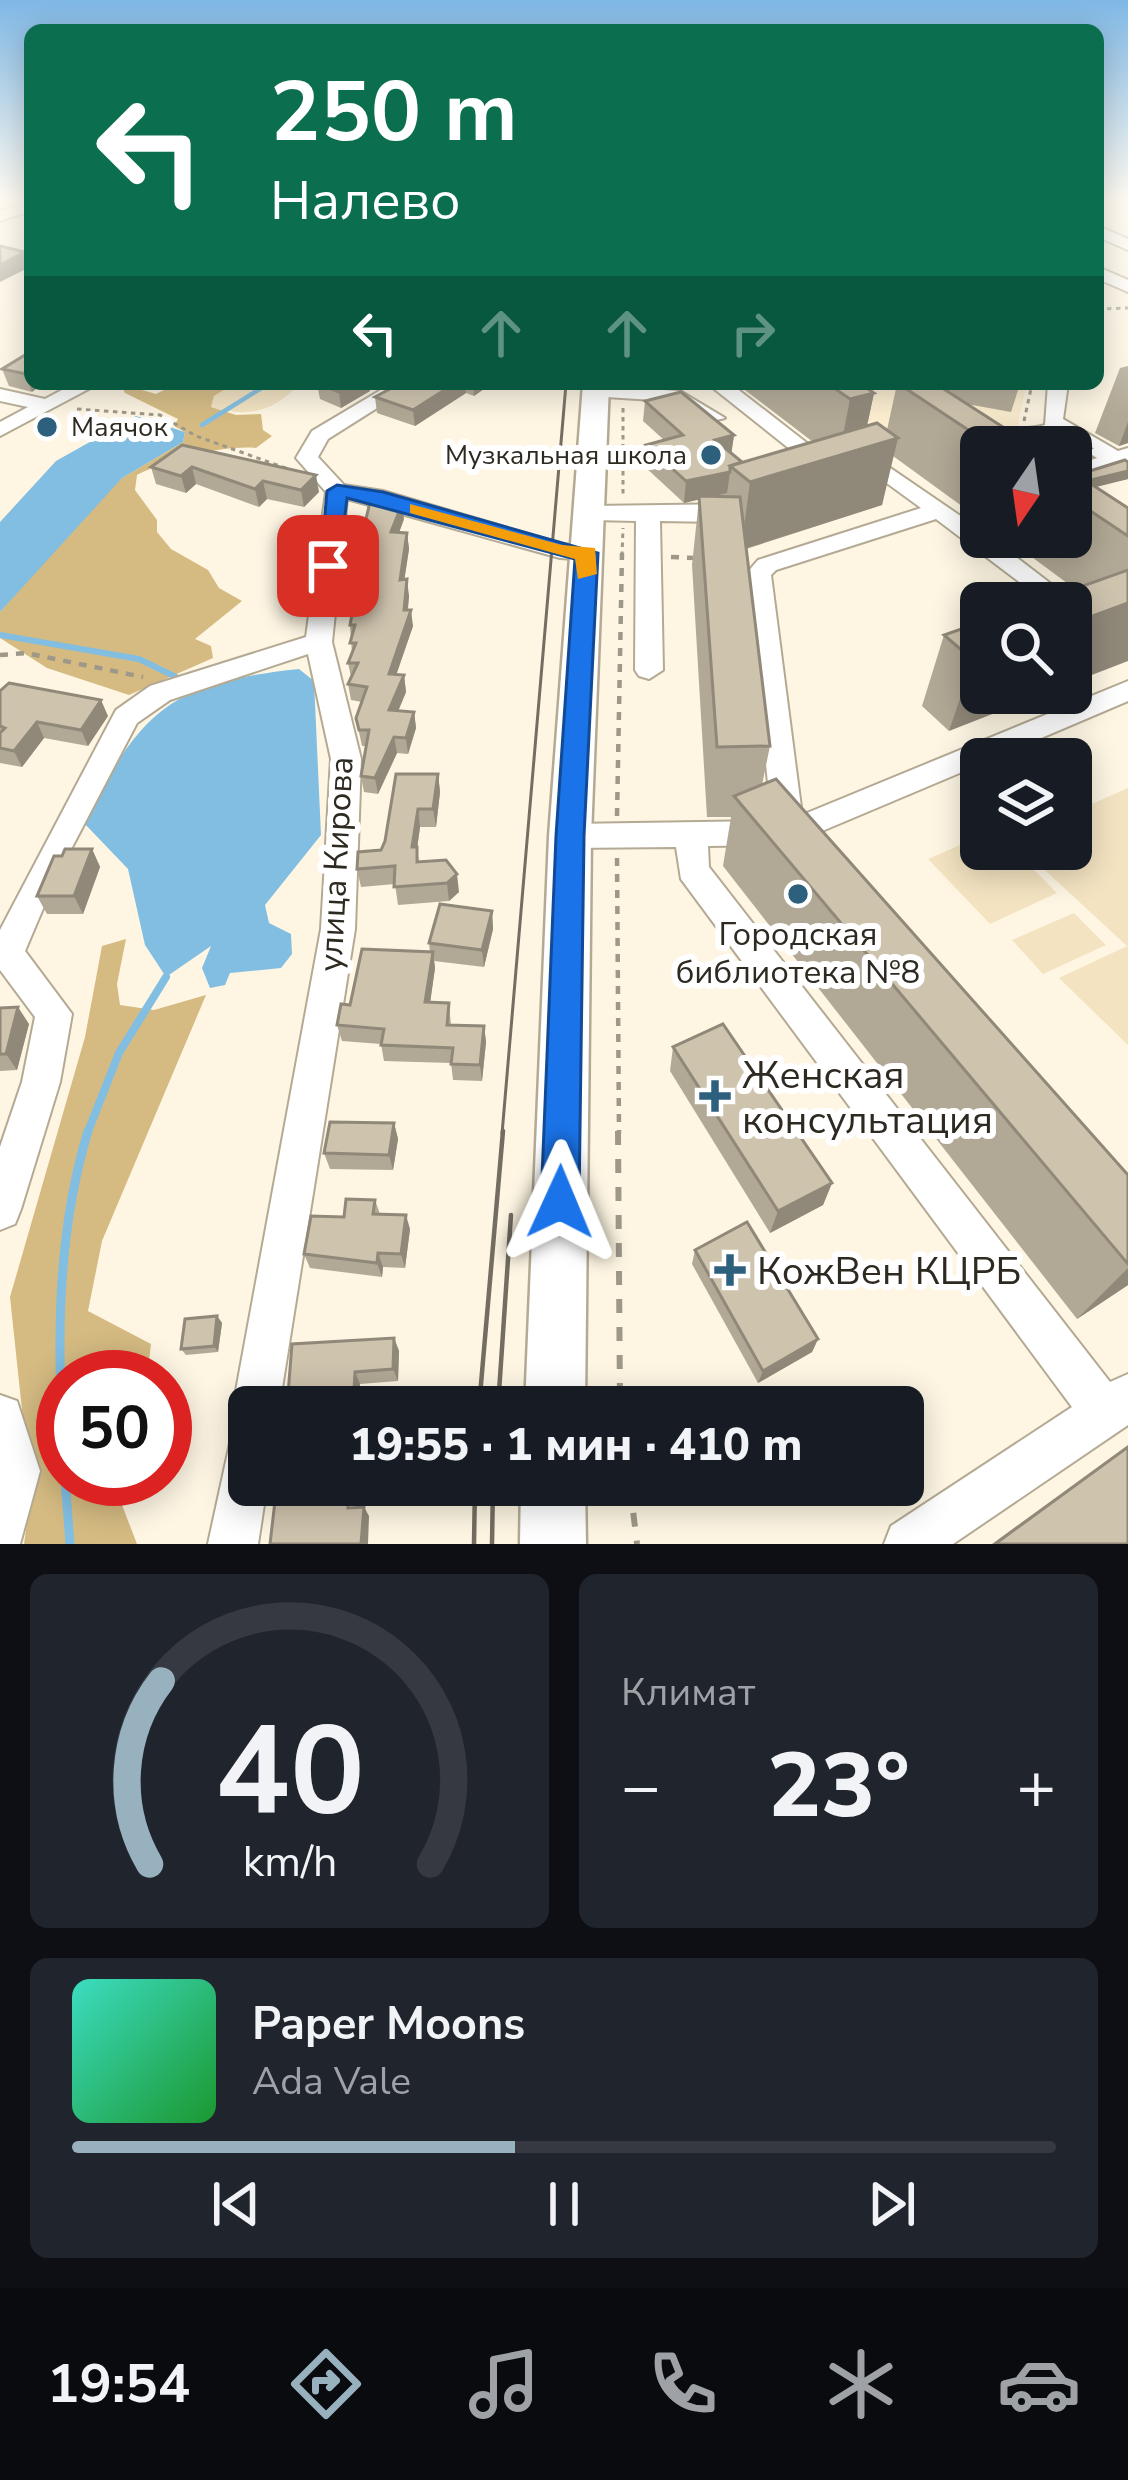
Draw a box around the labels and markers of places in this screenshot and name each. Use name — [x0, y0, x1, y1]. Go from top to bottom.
place label: Маячок — [71, 409, 168, 446]
marker: Маячок — [34, 414, 60, 440]
place label: Музкальная школа — [445, 437, 687, 474]
marker: Музкальная школа — [698, 442, 724, 468]
pin — [277, 515, 379, 617]
marker: Городская библиотека №8 — [785, 881, 811, 907]
place label: Городская библиотека №8 — [676, 912, 920, 995]
place label: Женская консультация — [742, 1049, 993, 1147]
marker: Женская консультация — [699, 1080, 731, 1112]
place label: КожВен КЦРБ — [757, 1245, 1021, 1298]
marker: КожВен КЦРБ — [714, 1254, 746, 1286]

